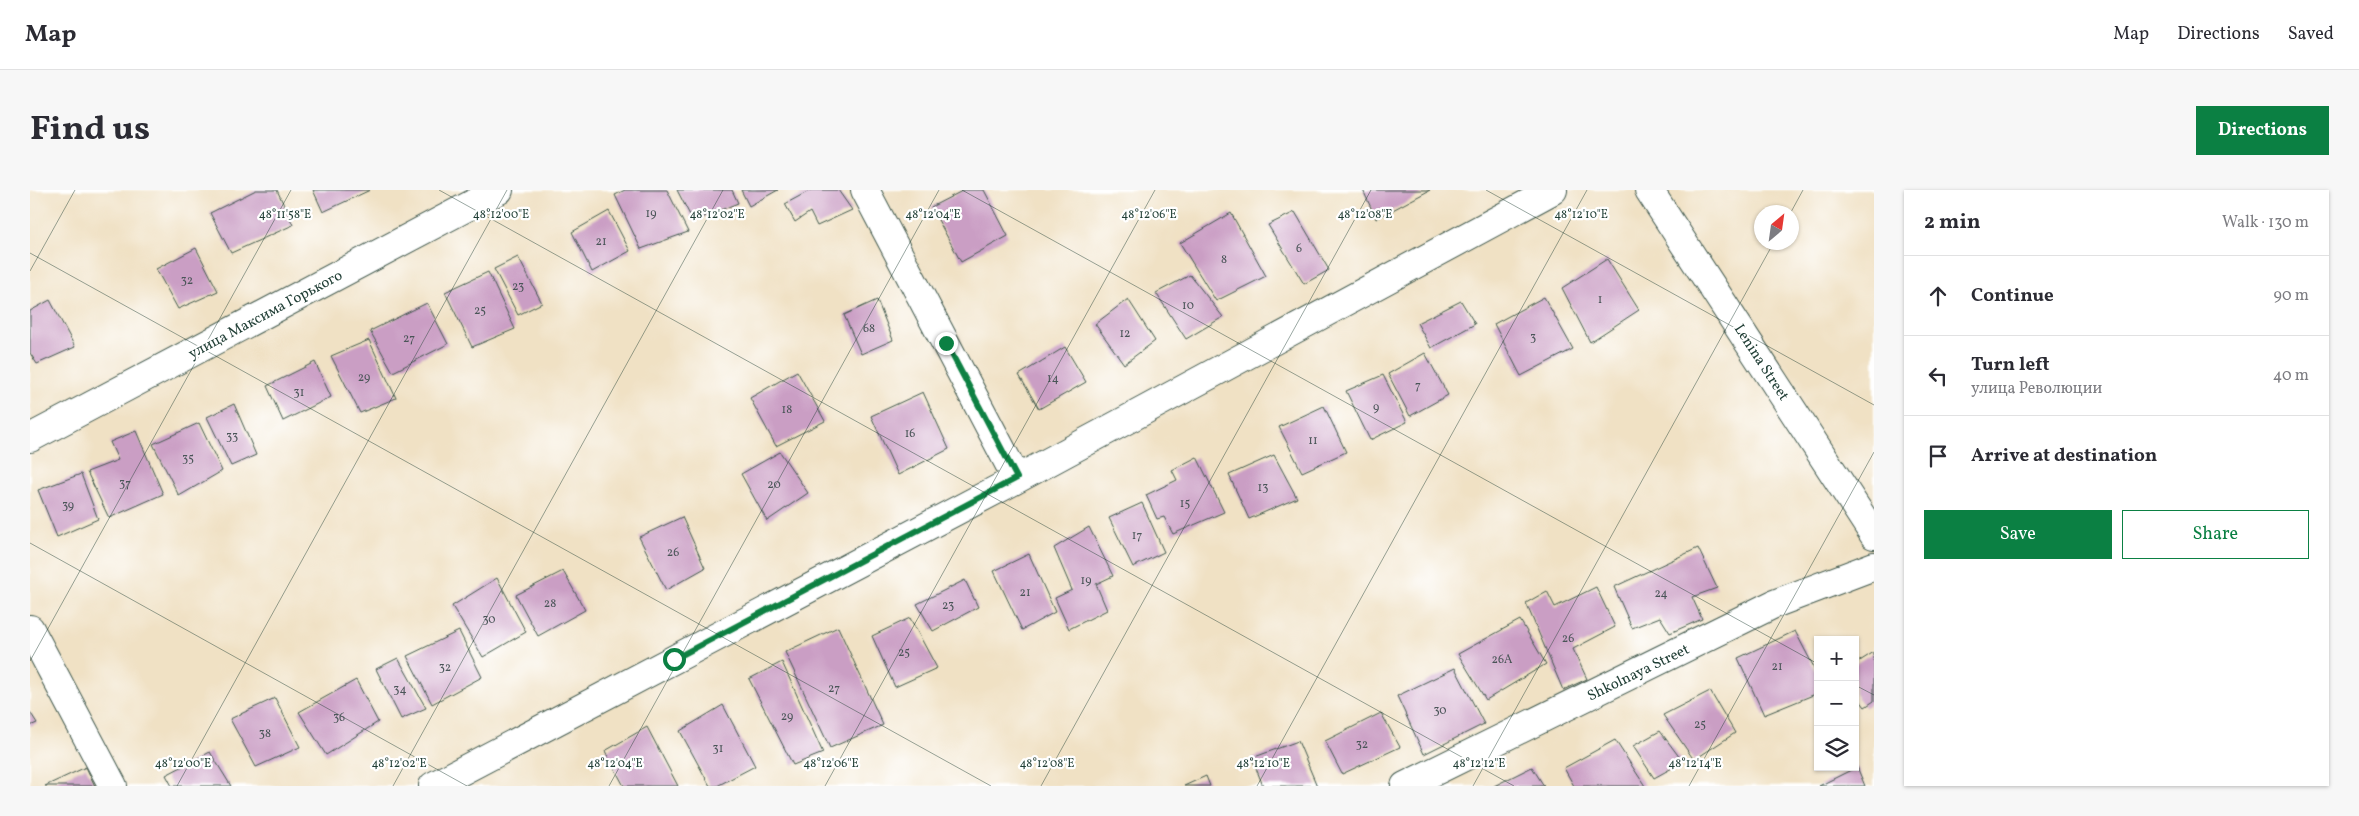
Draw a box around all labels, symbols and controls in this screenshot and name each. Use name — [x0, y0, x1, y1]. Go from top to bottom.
text: Map — [25, 18, 76, 52]
text: Map — [2113, 22, 2149, 47]
text: Directions — [2177, 22, 2260, 47]
text: Saved — [2288, 22, 2334, 47]
text: Find us — [30, 106, 150, 154]
button: Directions — [2196, 106, 2329, 155]
north arrow — [1754, 205, 1799, 250]
house number: 19 — [646, 206, 656, 222]
text: 48°11'58"E — [259, 207, 311, 223]
text: 48°12'00"E — [473, 207, 529, 223]
text: 48°12'02"E — [689, 207, 745, 223]
text: 48°12'04"E — [905, 207, 961, 223]
text: 48°12'06"E — [1121, 207, 1177, 223]
text: 48°12'08"E — [1337, 207, 1393, 223]
text: 48°12'10"E — [1554, 207, 1608, 223]
text: 2 min — [1924, 208, 1981, 237]
text: Walk · 130 m — [2222, 212, 2309, 234]
house number: 21 — [595, 234, 607, 250]
house number: 6 — [1296, 241, 1302, 257]
house number: 8 — [1221, 252, 1227, 268]
street label: улица Максима Горького — [185, 266, 347, 365]
house number: 32 — [181, 273, 193, 289]
house number: 23 — [512, 279, 524, 295]
icon: ahead — [1924, 282, 1952, 310]
text: Continue — [1971, 283, 2054, 309]
text: 90 m — [2273, 285, 2309, 307]
house number: 1 — [1598, 292, 1602, 308]
house number: 10 — [1182, 298, 1194, 314]
house number: 25 — [474, 303, 486, 319]
street label: Lenina Street — [1728, 320, 1793, 405]
house number: 68 — [863, 321, 875, 337]
house number: 12 — [1119, 326, 1131, 342]
house number: 3 — [1530, 330, 1536, 346]
house number: 27 — [403, 331, 415, 347]
route end — [935, 332, 958, 355]
text: Turn left — [1971, 352, 2050, 378]
icon: left — [1924, 362, 1952, 390]
text: 40 m — [2273, 365, 2309, 387]
house number: 29 — [358, 370, 370, 386]
house number: 14 — [1047, 371, 1059, 387]
house number: 7 — [1415, 378, 1421, 394]
text: улица Революции — [1971, 378, 2102, 400]
house number: 31 — [294, 385, 304, 401]
house number: 9 — [1373, 400, 1379, 416]
house number: 18 — [782, 402, 792, 418]
house number: 16 — [905, 426, 915, 442]
house number: 33 — [226, 429, 238, 445]
house number: 11 — [1308, 433, 1318, 449]
icon: arrive — [1924, 442, 1952, 470]
text: Arrive at destination — [1971, 443, 2157, 469]
house number: 35 — [182, 451, 194, 467]
house number: 37 — [119, 476, 131, 492]
house number: 20 — [767, 477, 781, 493]
house number: 13 — [1258, 480, 1268, 496]
house number: 15 — [1180, 496, 1190, 512]
house number: 39 — [62, 498, 74, 514]
button: Save — [1924, 510, 2112, 559]
button: Share — [2122, 510, 2309, 559]
house number: 17 — [1132, 528, 1142, 544]
house number: 26 — [667, 545, 679, 561]
house number: 19 — [1081, 573, 1091, 589]
house number: 21 — [1019, 585, 1031, 601]
house number: 24 — [1654, 586, 1668, 602]
house number: 28 — [544, 596, 556, 612]
house number: 23 — [942, 598, 954, 614]
house number: 30 — [482, 612, 496, 628]
house number: 26 — [1562, 631, 1574, 647]
map controls — [1814, 636, 1859, 771]
button: + — [1814, 636, 1859, 681]
street label: Shkolnaya Street — [1584, 639, 1693, 707]
house number: 25 — [898, 645, 910, 661]
route start — [663, 648, 686, 671]
house number: 26А — [1492, 652, 1513, 668]
house number: 21 — [1771, 659, 1783, 675]
house number: 32 — [439, 660, 451, 676]
house number: 27 — [828, 681, 840, 697]
button: − — [1814, 681, 1859, 726]
house number: 34 — [393, 682, 407, 698]
house number: 30 — [1433, 703, 1447, 719]
house number: 29 — [781, 709, 793, 725]
house number: 36 — [333, 710, 345, 726]
house number: 25 — [1694, 717, 1706, 733]
house number: 38 — [259, 726, 271, 742]
button: layers — [1814, 726, 1859, 771]
house number: 32 — [1356, 737, 1368, 753]
house number: 31 — [713, 741, 723, 757]
text: 48°12'00"E — [155, 756, 211, 772]
text: 48°12'02"E — [371, 756, 427, 772]
text: 48°12'04"E — [587, 756, 643, 772]
text: 48°12'06"E — [803, 756, 859, 772]
text: 48°12'08"E — [1019, 756, 1075, 772]
text: 48°12'10"E — [1236, 756, 1290, 772]
text: 48°12'12"E — [1453, 756, 1505, 772]
text: 48°12'14"E — [1668, 756, 1722, 772]

